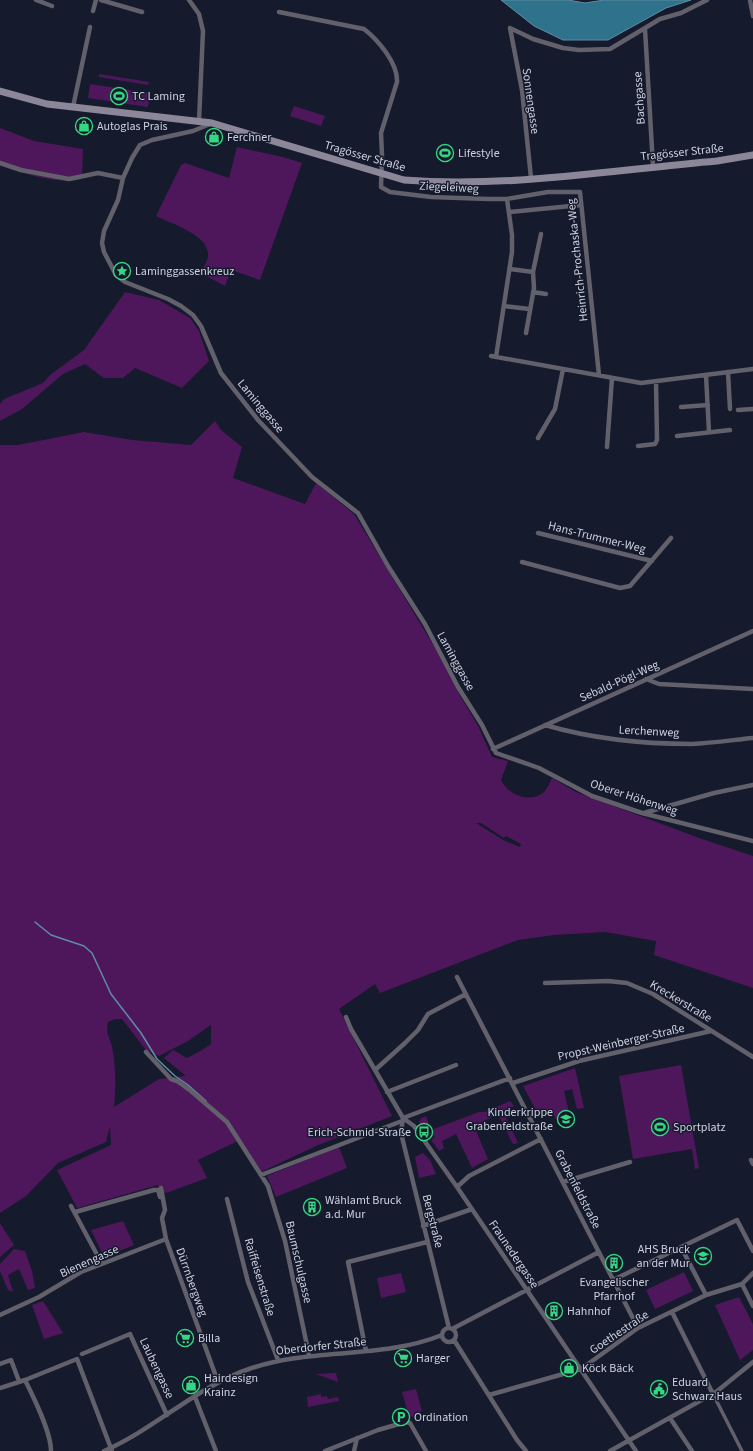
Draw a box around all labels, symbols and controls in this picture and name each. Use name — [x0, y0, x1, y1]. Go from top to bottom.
street label: Sonnengasse — [517, 67, 544, 135]
street label: Bachgasse — [629, 71, 650, 125]
sports icon: TC Laming — [109, 86, 129, 106]
place label: TC Laming — [132, 88, 185, 105]
shop icon: Autoglas Prais — [74, 116, 94, 136]
place label: Autoglas Prais — [97, 118, 168, 135]
shop icon: Ferchner — [204, 127, 224, 147]
place label: Ferchner — [227, 129, 272, 146]
street label: Tragösser Straße — [322, 137, 407, 176]
street label: Tragösser Straße — [640, 140, 725, 165]
sports icon: Lifestyle — [435, 143, 455, 163]
place label: Lifestyle — [458, 145, 500, 162]
street label: Ziegeleiweg — [419, 177, 479, 198]
street label: Heinrich-Prochaska-Weg — [563, 198, 592, 322]
place icon: Laminggassenkreuz — [112, 261, 132, 281]
place label: Laminggassenkreuz — [135, 263, 234, 280]
street label: Laminggasse — [233, 376, 288, 437]
street label: Hans-Trummer-Weg — [546, 517, 647, 558]
street label: Laminggasse — [432, 629, 479, 694]
street label: Sebald-Pögl-Weg — [577, 656, 662, 707]
street label: Lerchenweg — [618, 721, 680, 742]
street label: Oberer Höhenweg — [588, 775, 680, 820]
street label: Kreckerstraße — [646, 976, 715, 1027]
street label: Propst-Weinberger-Straße — [556, 1020, 686, 1065]
place label: Kinderkrippe Grabenfeldstraße — [466, 1104, 553, 1135]
school or university icon: Kinderkrippe Grabenfeldstraße — [556, 1109, 576, 1129]
sports icon: Sportplatz — [650, 1117, 670, 1137]
place label: Sportplatz — [673, 1119, 726, 1136]
bus stop icon: Erich-Schmid-Straße — [414, 1122, 434, 1142]
place label: Erich-Schmid-Straße — [308, 1124, 411, 1141]
street label: Grabenfeldstraße — [550, 1147, 605, 1232]
place label: Wählamt Bruck a.d. Mur — [325, 1192, 402, 1223]
street label: Bergstraße — [418, 1193, 447, 1250]
building icon: Wählamt Bruck a.d. Mur — [302, 1197, 322, 1217]
street label: Fraunedergasse — [484, 1217, 543, 1292]
street label: Baumschulgasse — [281, 1219, 316, 1305]
street label: Raiffeisenstraße — [240, 1236, 279, 1318]
street label: Bienengasse — [57, 1241, 121, 1282]
place label: AHS Bruck an der Mur — [636, 1241, 691, 1272]
street label: Dürrnbergweg — [171, 1245, 212, 1319]
school or university icon: AHS Bruck an der Mur — [693, 1246, 713, 1266]
building icon: Evangelischer Pfarrhof — [604, 1253, 624, 1273]
place label: Evangelischer Pfarrhof — [579, 1274, 649, 1305]
building icon: Hahnhof — [544, 1301, 564, 1321]
place label: Hahnhof — [567, 1303, 611, 1320]
street label: Goethestraße — [586, 1306, 652, 1358]
supermarket icon: Billa — [175, 1328, 195, 1348]
place label: Billa — [198, 1330, 220, 1347]
street label: Oberdorfer Straße — [275, 1333, 367, 1360]
street label: Laubengasse — [135, 1335, 178, 1402]
supermarket icon: Harger — [393, 1348, 413, 1368]
place label: Harger — [416, 1350, 451, 1367]
shop icon: Köck Bäck — [559, 1358, 579, 1378]
place label: Köck Bäck — [582, 1360, 634, 1377]
place label: Hairdesign Krainz — [204, 1370, 258, 1401]
place label: Eduard Schwarz Haus — [672, 1374, 742, 1405]
shop icon: Hairdesign Krainz — [181, 1375, 201, 1395]
public building icon: Eduard Schwarz Haus — [649, 1379, 669, 1399]
parking icon: Ordination — [391, 1407, 411, 1427]
place label: Ordination — [414, 1409, 468, 1426]

